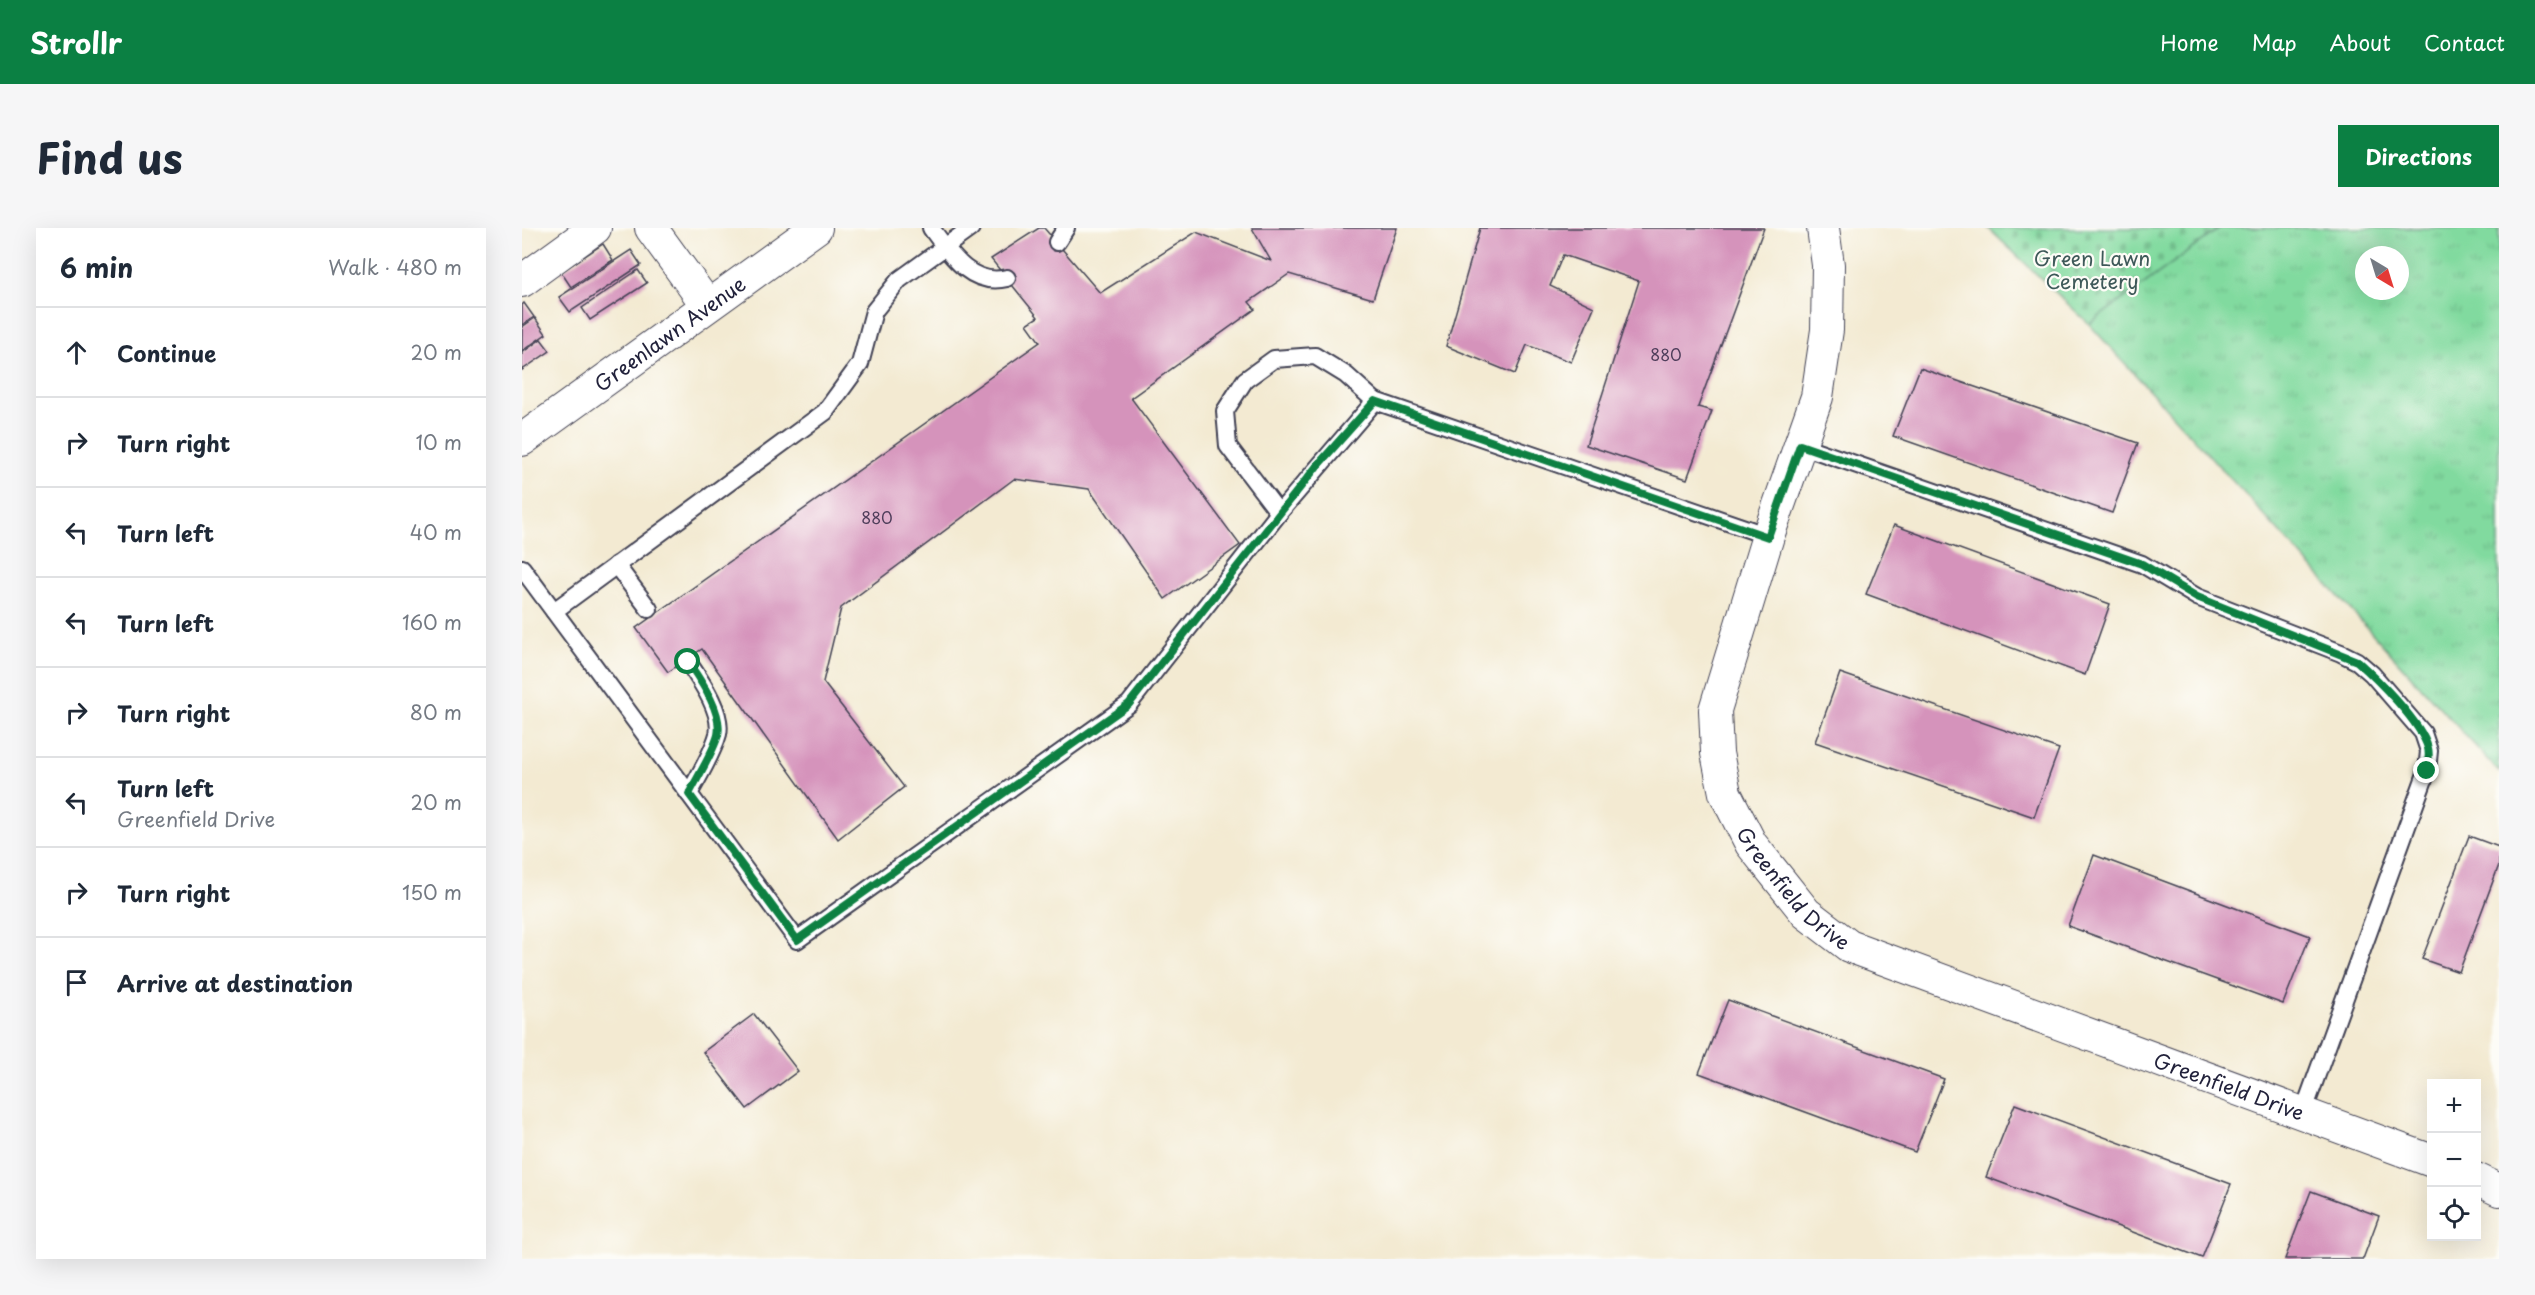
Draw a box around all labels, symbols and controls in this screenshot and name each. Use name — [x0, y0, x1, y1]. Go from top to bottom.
text: Strollr — [30, 21, 122, 64]
text: Home — [2160, 26, 2219, 58]
text: Map — [2252, 26, 2297, 58]
text: About — [2330, 26, 2391, 58]
text: Contact — [2424, 26, 2505, 58]
text: Find us — [36, 125, 183, 188]
button: Directions — [2338, 125, 2499, 187]
park label: Green Lawn Cemetery — [2034, 243, 2150, 296]
north arrow — [2355, 246, 2409, 300]
text: 6 min — [60, 248, 133, 287]
text: Walk · 480 m — [328, 252, 462, 282]
street label: Greenlawn Avenue — [588, 269, 752, 398]
icon: ahead — [60, 336, 93, 369]
text: Continue — [117, 336, 216, 369]
text: 20 m — [410, 337, 462, 367]
house number: 880 — [1650, 342, 1682, 366]
icon: right — [60, 426, 93, 459]
text: Turn right — [117, 426, 230, 459]
text: 10 m — [415, 427, 462, 457]
house number: 880 — [861, 505, 893, 529]
icon: left — [60, 516, 93, 549]
text: Turn left — [117, 516, 214, 549]
text: 40 m — [410, 517, 462, 547]
icon: left — [60, 606, 93, 639]
text: Turn left — [117, 606, 214, 639]
text: 160 m — [402, 607, 462, 637]
route start — [674, 648, 700, 674]
icon: right — [60, 696, 93, 729]
text: Turn right — [117, 696, 230, 729]
text: 80 m — [410, 697, 462, 727]
route end — [2413, 757, 2439, 783]
text: Turn left — [117, 771, 214, 804]
icon: left — [60, 786, 93, 819]
text: 20 m — [410, 787, 462, 817]
text: Greenfield Drive — [117, 804, 275, 834]
street label: Greenfield Drive — [1730, 822, 1857, 957]
icon: right — [60, 876, 93, 909]
text: Turn right — [117, 876, 230, 909]
text: 150 m — [402, 877, 462, 907]
icon: arrive — [60, 966, 93, 999]
text: Arrive at destination — [117, 966, 353, 999]
street label: Greenfield Drive — [2150, 1045, 2309, 1128]
map controls — [2427, 1079, 2481, 1241]
button: + — [2427, 1079, 2481, 1133]
button: − — [2427, 1133, 2481, 1187]
button: locate — [2427, 1187, 2481, 1241]

